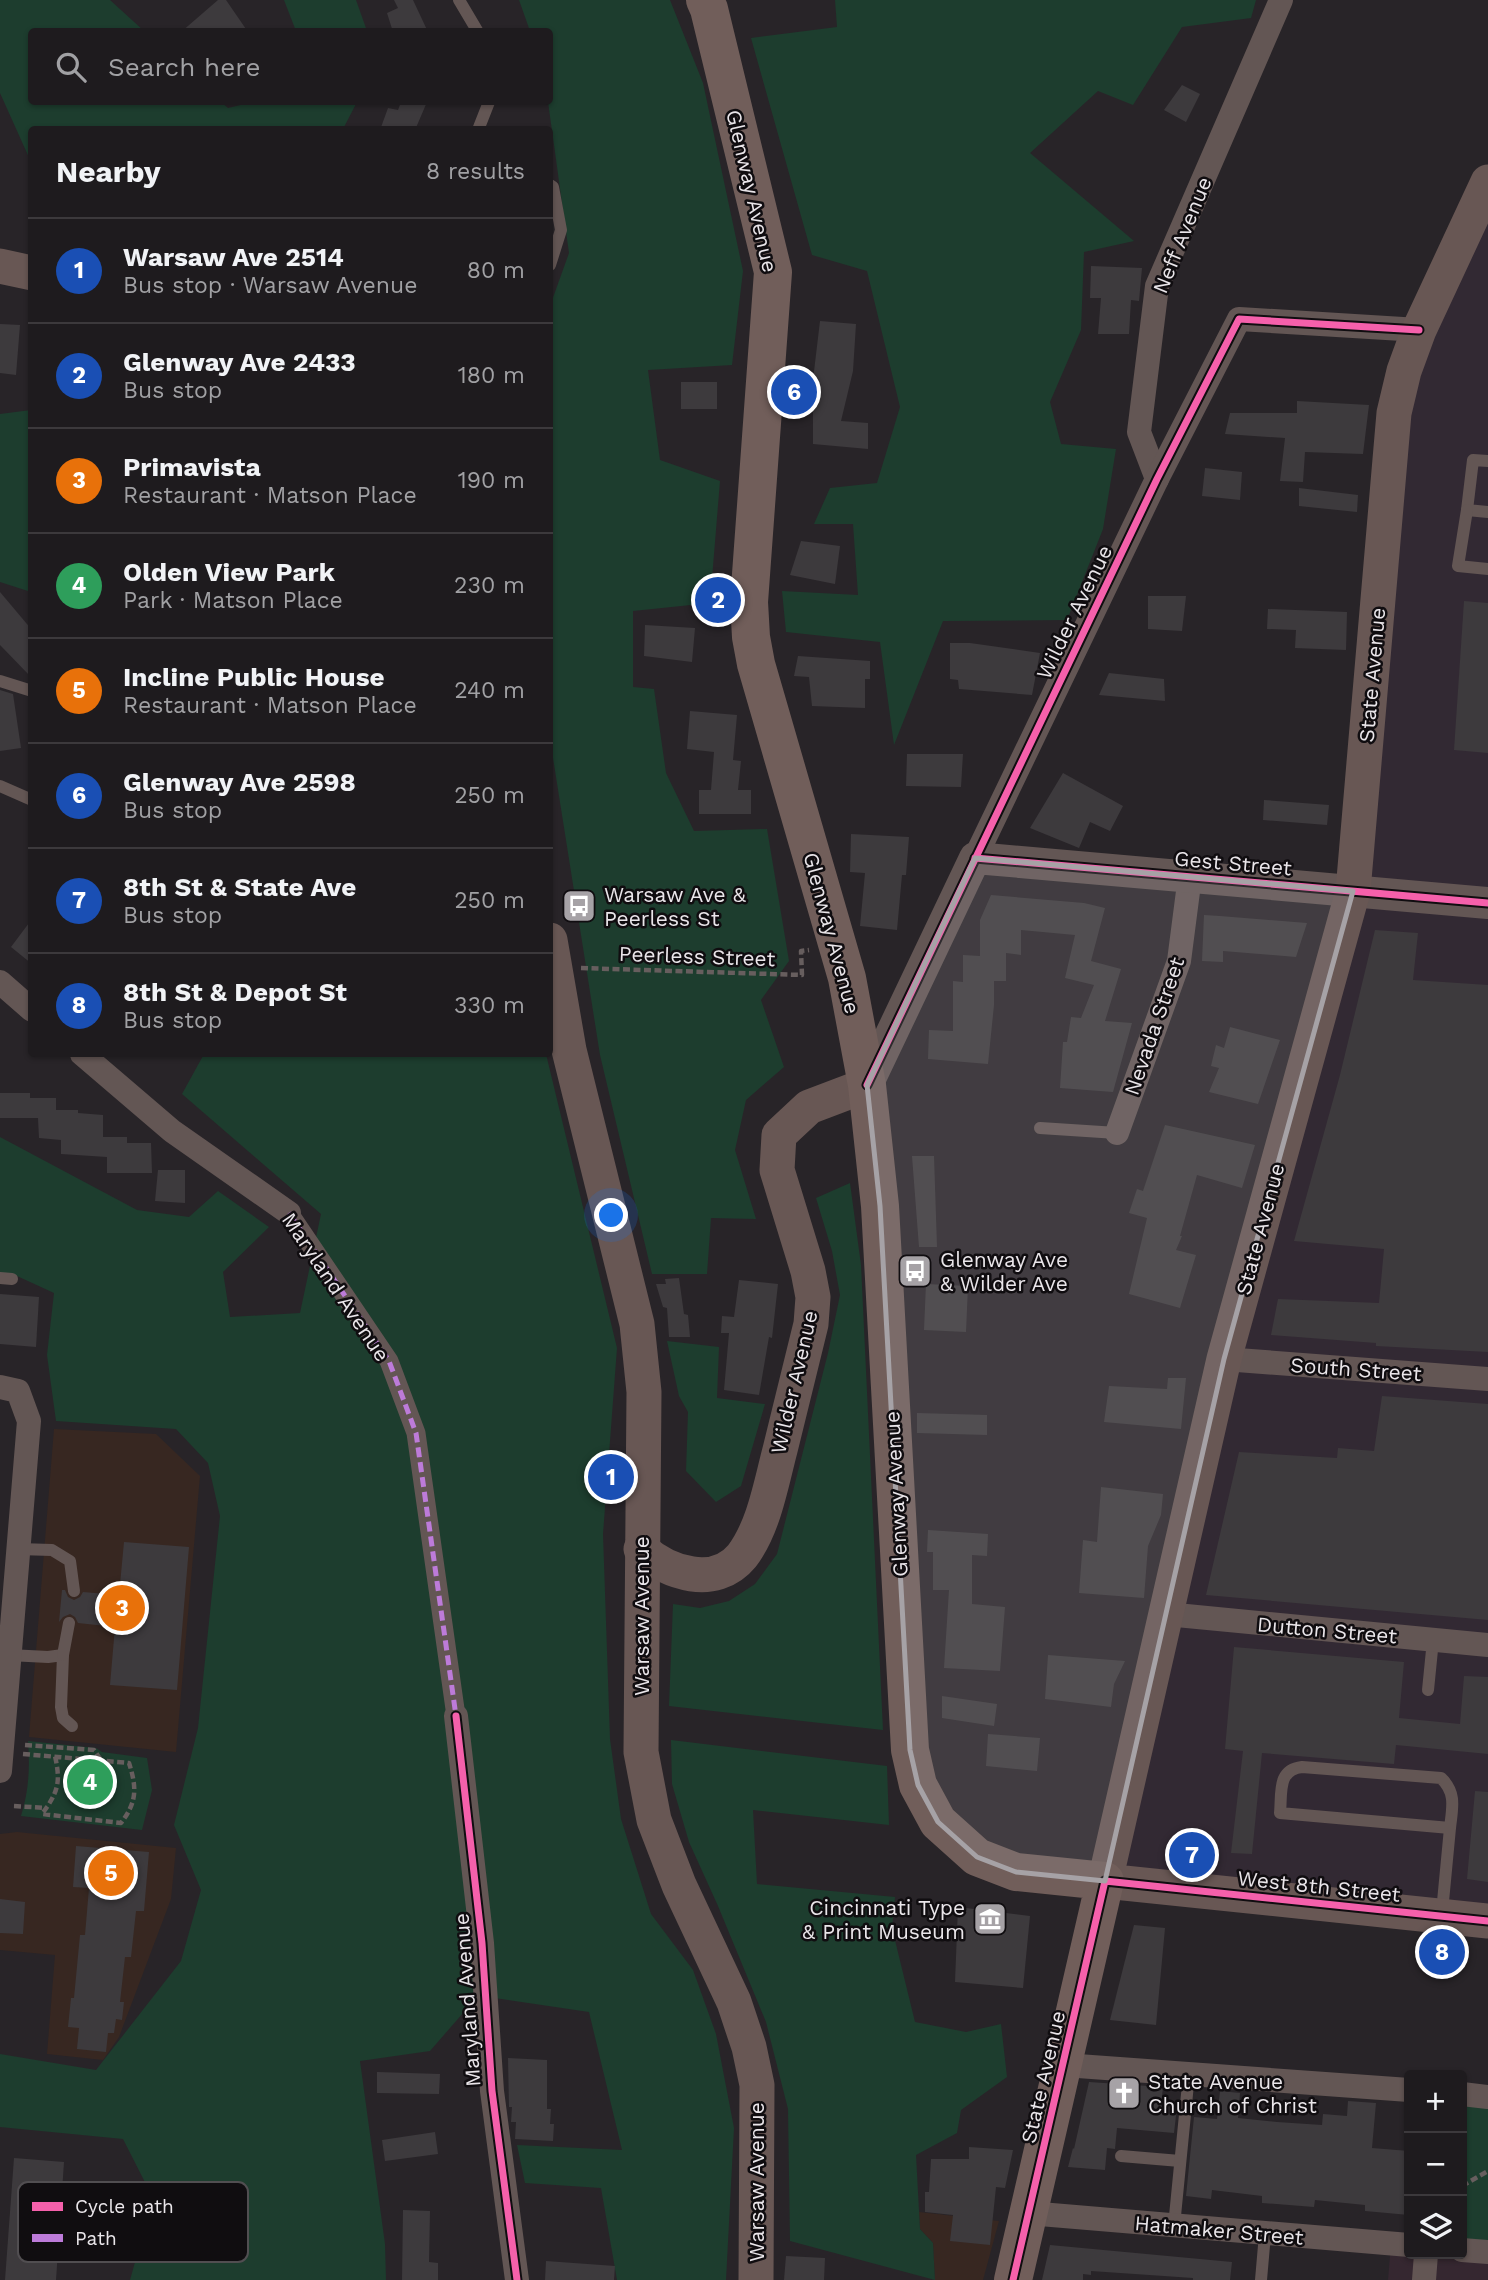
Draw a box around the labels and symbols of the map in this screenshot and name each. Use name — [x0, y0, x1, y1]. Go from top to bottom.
street label: Glenway Avenue — [721, 107, 783, 275]
street label: Neff Avenue — [1147, 173, 1217, 297]
pin: 6 — [771, 366, 817, 418]
street label: Wilder Avenue — [1031, 541, 1117, 683]
pin: 2 — [695, 574, 741, 626]
street label: State Avenue — [1354, 607, 1390, 743]
street label: Gest Street — [1173, 845, 1293, 881]
street label: Glenway Avenue — [798, 850, 866, 1016]
place label: Warsaw Ave & Peerless St — [604, 882, 747, 931]
bus stop icon: Warsaw Ave & Peerless St — [560, 887, 598, 925]
street label: Peerless Street — [618, 941, 776, 971]
street label: Nevada Street — [1119, 953, 1189, 1098]
street label: State Avenue — [1230, 1160, 1290, 1298]
your location — [594, 1198, 628, 1232]
street label: Maryland Avenue — [277, 1208, 395, 1366]
place label: Glenway Ave & Wilder Ave — [940, 1247, 1068, 1296]
bus stop icon: Glenway Ave & Wilder Ave — [896, 1252, 934, 1290]
street label: Wilder Avenue — [765, 1308, 823, 1456]
street label: South Street — [1290, 1352, 1423, 1386]
street label: Glenway Avenue — [879, 1410, 913, 1578]
pin: 1 — [588, 1451, 634, 1503]
street label: Warsaw Avenue — [629, 1536, 654, 1696]
pin: 3 — [99, 1582, 145, 1634]
street label: Dutton Street — [1256, 1611, 1398, 1649]
pin: 4 — [67, 1756, 113, 1808]
pin: 7 — [1169, 1829, 1215, 1881]
pin: 5 — [88, 1847, 134, 1899]
street label: West 8th Street — [1236, 1865, 1402, 1907]
place label: Cincinnati Type & Print Museum — [802, 1895, 965, 1944]
museum icon: Cincinnati Type & Print Museum — [971, 1900, 1009, 1938]
street label: Maryland Avenue — [448, 1912, 486, 2088]
pin: 8 — [1419, 1926, 1465, 1978]
street label: State Avenue — [1016, 2008, 1070, 2146]
place label: State Avenue Church of Christ — [1148, 2069, 1317, 2118]
church icon: State Avenue Church of Christ — [1105, 2074, 1143, 2112]
street label: Warsaw Avenue — [744, 2102, 769, 2262]
legend — [18, 2182, 248, 2262]
text: Cycle path — [75, 2195, 174, 2218]
street label: Hatmaker Street — [1133, 2210, 1305, 2250]
text: Path — [75, 2227, 117, 2250]

